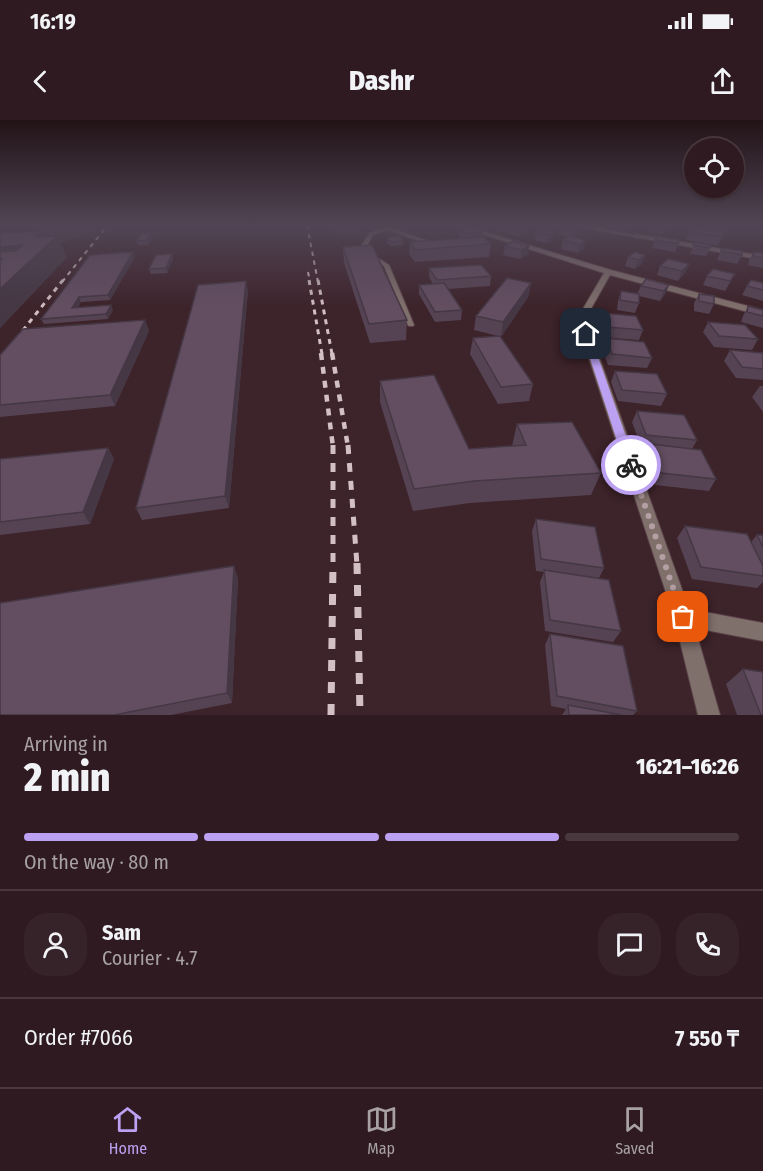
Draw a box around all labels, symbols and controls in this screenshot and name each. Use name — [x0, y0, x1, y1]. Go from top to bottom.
text: 16:19 — [30, 8, 76, 35]
icon: back — [24, 65, 57, 98]
text: Dashr — [349, 65, 414, 97]
icon: share — [706, 65, 739, 98]
map controls — [684, 138, 744, 198]
button: locate — [684, 138, 744, 198]
pin — [560, 308, 611, 359]
icon: home — [569, 317, 602, 350]
courier — [601, 435, 661, 495]
icon: bike — [615, 449, 648, 482]
pin — [657, 591, 708, 642]
icon: bag — [666, 600, 699, 633]
text: Arriving in — [24, 732, 108, 756]
text: 16:21–16:26 — [636, 753, 739, 780]
text: 2 min — [24, 755, 110, 801]
text: On the way · 80 m — [24, 850, 169, 874]
button: person — [24, 913, 87, 976]
button: chat — [598, 913, 661, 976]
button: phone — [676, 913, 739, 976]
text: Sam — [102, 919, 141, 946]
text: Courier · 4.7 — [102, 946, 197, 970]
text: Order #7066 — [24, 1024, 133, 1051]
text: 7 550 ₸ — [675, 1025, 739, 1052]
tab: Home — [109, 1103, 147, 1158]
tab: Map — [365, 1103, 398, 1158]
tab: Saved — [615, 1103, 654, 1158]

